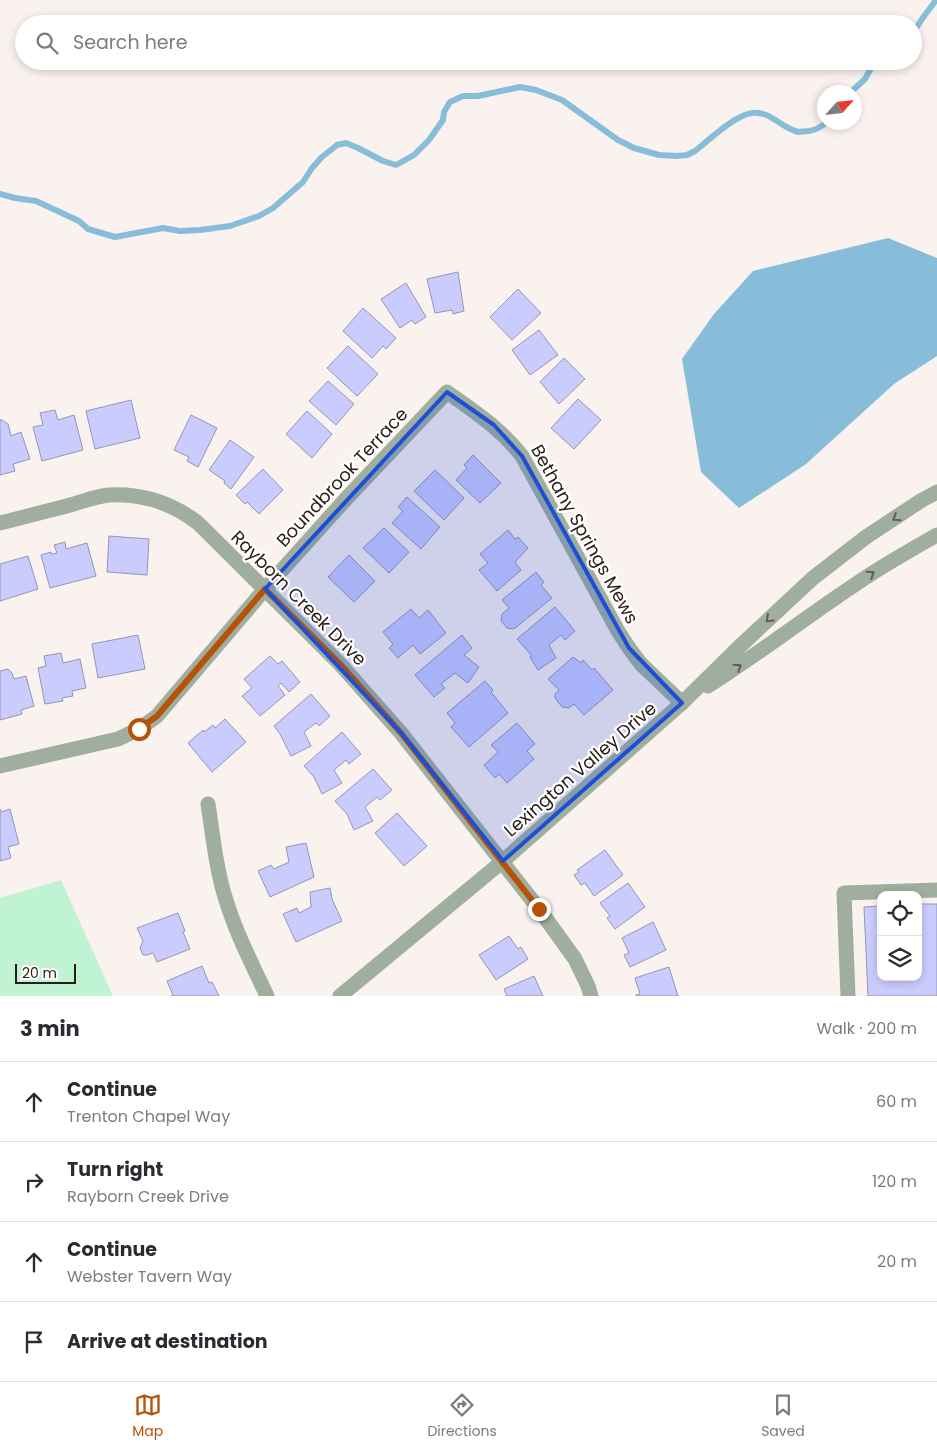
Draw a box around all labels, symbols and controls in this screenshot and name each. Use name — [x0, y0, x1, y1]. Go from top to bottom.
search box — [15, 15, 922, 70]
icon: search — [33, 29, 61, 57]
text: Search here — [73, 29, 187, 56]
north arrow — [817, 85, 862, 130]
street label: Boundbrook Terrace — [271, 402, 413, 552]
street label: Bethany Springs Mews — [525, 440, 645, 628]
one-way arrow — [892, 512, 901, 521]
street label: Rayborn Creek Drive — [226, 525, 372, 671]
one-way arrow — [865, 571, 874, 580]
one-way arrow — [765, 613, 774, 622]
one-way arrow — [732, 664, 741, 674]
street label: Lexington Valley Drive — [498, 696, 662, 842]
route start — [128, 718, 151, 741]
map controls — [877, 891, 922, 981]
button: locate — [877, 891, 922, 936]
route end — [528, 898, 551, 921]
button: layers — [877, 936, 922, 981]
scale bar — [15, 961, 76, 984]
text: 20 m — [22, 963, 57, 983]
text: 3 min — [20, 1014, 80, 1043]
text: Walk · 200 m — [816, 1017, 917, 1040]
text: Continue — [67, 1076, 157, 1103]
icon: ahead — [20, 1088, 48, 1116]
text: 60 m — [876, 1090, 917, 1113]
text: Trenton Chapel Way — [67, 1105, 230, 1128]
text: Turn right — [67, 1156, 163, 1183]
icon: right — [20, 1168, 48, 1196]
text: 120 m — [872, 1170, 917, 1193]
text: Rayborn Creek Drive — [67, 1185, 229, 1208]
text: Continue — [67, 1236, 157, 1263]
icon: ahead — [20, 1248, 48, 1276]
text: 20 m — [877, 1250, 917, 1273]
text: Webster Tavern Way — [67, 1265, 232, 1288]
icon: arrive — [20, 1328, 48, 1356]
text: Arrive at destination — [67, 1328, 268, 1355]
tab: Map — [132, 1391, 163, 1442]
tab: Directions — [427, 1391, 497, 1442]
tab: Saved — [761, 1391, 805, 1442]

